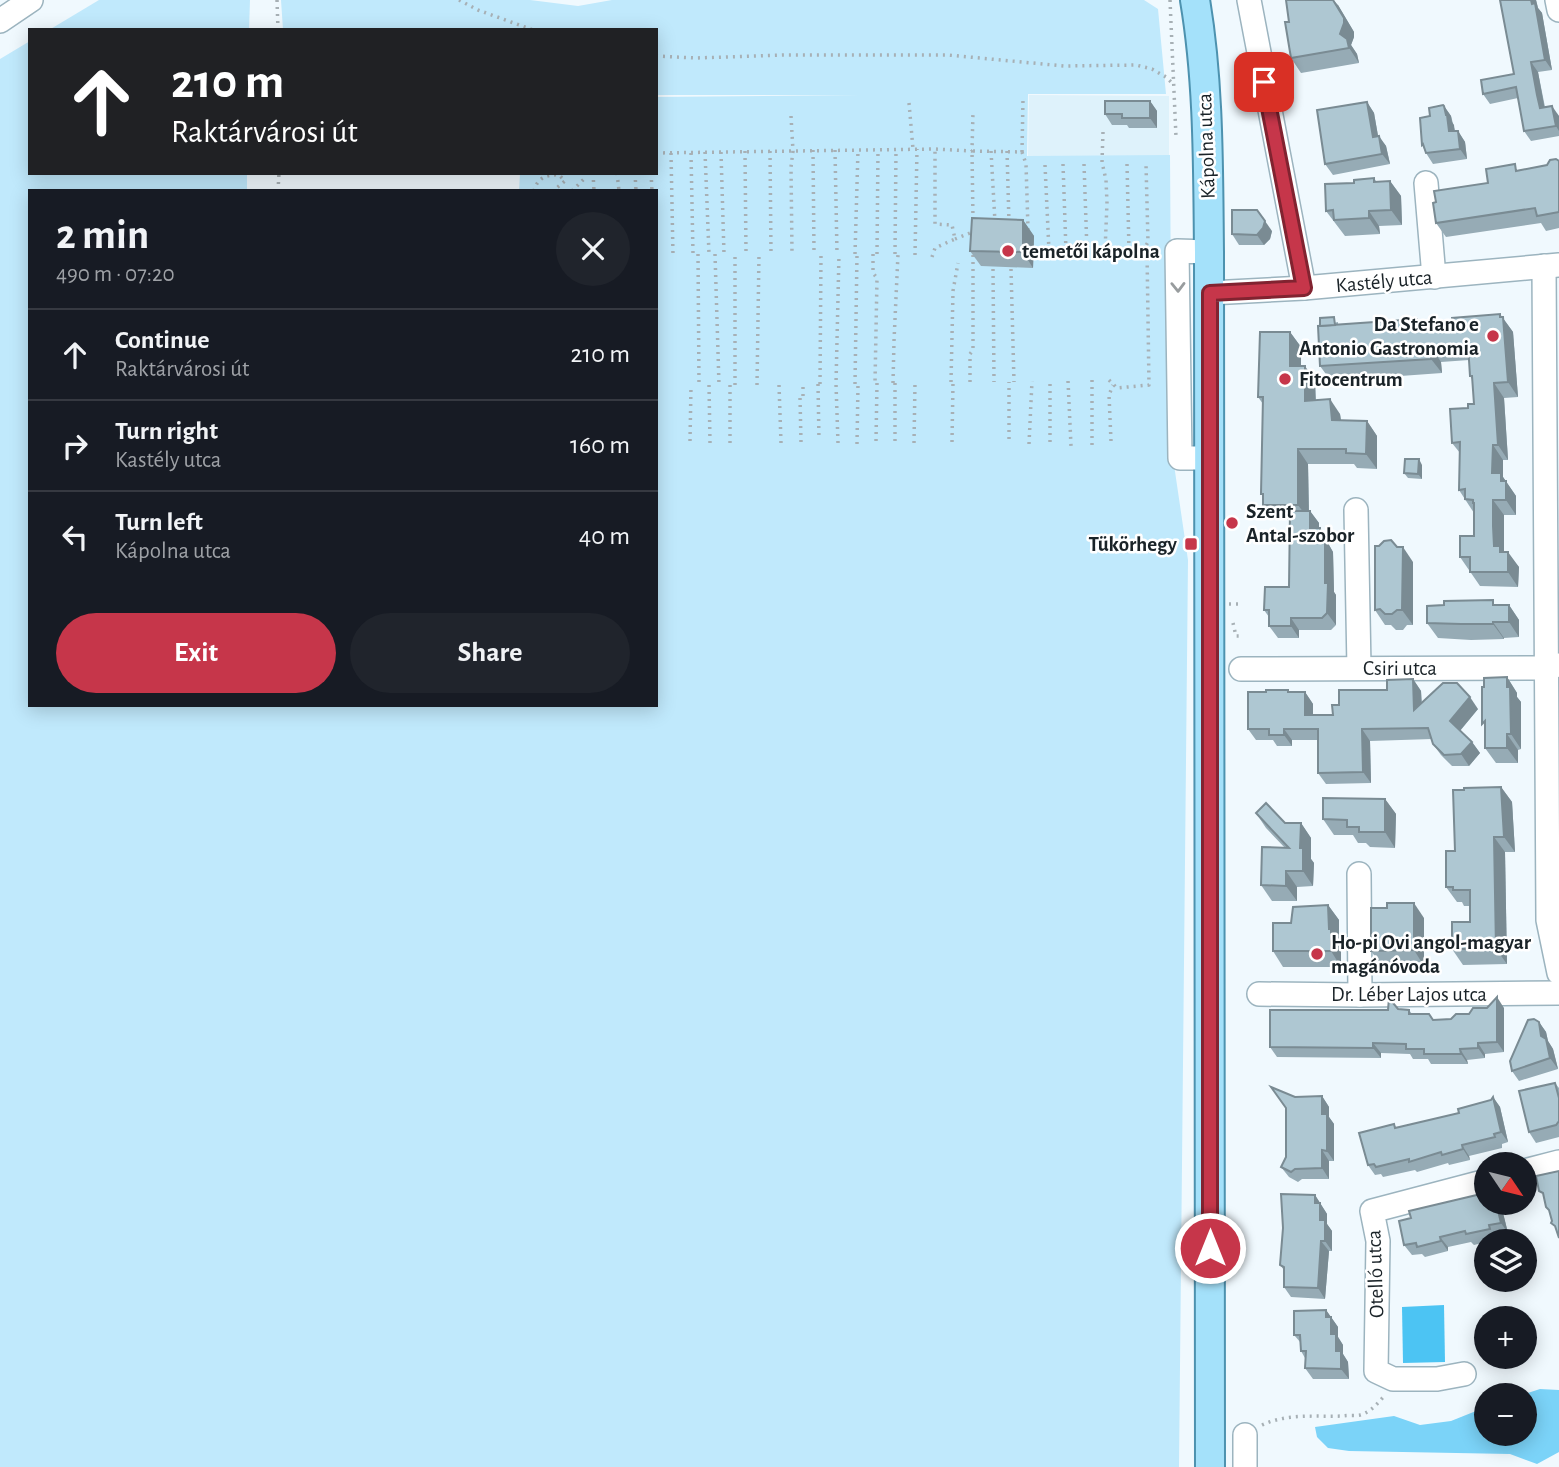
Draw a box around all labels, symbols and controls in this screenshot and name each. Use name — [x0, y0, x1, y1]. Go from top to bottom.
pin — [1234, 52, 1294, 112]
icon: ahead — [56, 56, 147, 147]
text: 210 m — [171, 58, 284, 107]
icon: arrive — [1245, 63, 1283, 101]
street label: Kápolna utca — [1194, 92, 1219, 199]
text: Raktárvárosi út — [171, 116, 358, 148]
button: close — [556, 212, 630, 286]
text: 2 min — [56, 214, 149, 256]
place label: temetői kápolna — [1022, 241, 1160, 262]
marker: temetői kápolna — [1000, 243, 1016, 259]
text: 490 m · 07:20 — [56, 263, 175, 286]
street label: Kastély utca — [1335, 267, 1434, 296]
one-way arrow — [1170, 282, 1186, 293]
place label: Da Stefano e Antonio Gastronomia — [1299, 314, 1479, 359]
text: Continue — [115, 327, 210, 353]
marker: Da Stefano e Antonio Gastronomia — [1485, 328, 1501, 344]
icon: ahead — [56, 336, 94, 374]
text: 210 m — [570, 341, 630, 367]
text: Raktárvárosi út — [115, 358, 249, 381]
place label: Fitocentrum — [1299, 369, 1403, 390]
marker: Fitocentrum — [1277, 371, 1293, 387]
text: Turn right — [115, 418, 218, 444]
icon: right — [56, 427, 94, 465]
text: 160 m — [570, 432, 630, 458]
text: Kastély utca — [115, 449, 221, 472]
place label: Szent Antal-szobor — [1246, 501, 1355, 546]
text: Turn left — [115, 509, 203, 535]
marker: Szent Antal-szobor — [1224, 515, 1240, 531]
icon: left — [56, 518, 94, 556]
text: 40 m — [579, 523, 630, 549]
place label: Tükörhegy — [1088, 534, 1178, 555]
marker: Tükörhegy — [1183, 536, 1199, 552]
text: Kápolna utca — [115, 540, 231, 563]
button: Exit — [56, 613, 336, 693]
button: Share — [350, 613, 630, 693]
street label: Csiri utca — [1363, 658, 1437, 679]
place label: Ho-pi Ovi angol-magyar magánóvoda — [1331, 932, 1532, 977]
marker: Ho-pi Ovi angol-magyar magánóvoda — [1309, 946, 1325, 962]
street label: Dr. Léber Lajos utca — [1331, 984, 1487, 1005]
north arrow — [1474, 1152, 1536, 1214]
map controls — [1474, 1152, 1537, 1446]
position arrow — [1173, 1211, 1247, 1285]
street label: Otelló utca — [1363, 1229, 1388, 1318]
button: layers — [1474, 1229, 1537, 1292]
button: + — [1474, 1306, 1537, 1369]
button: − — [1474, 1383, 1537, 1446]

